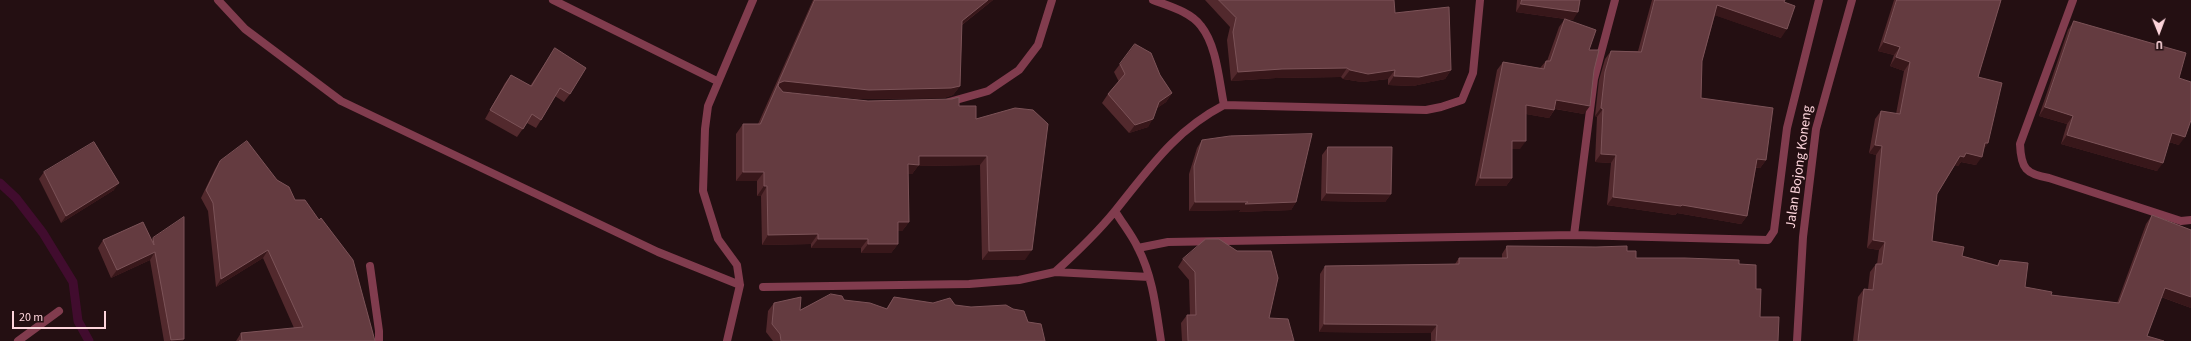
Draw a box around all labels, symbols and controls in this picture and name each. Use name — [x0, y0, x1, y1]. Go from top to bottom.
north arrow — [2139, 12, 2179, 52]
text: U — [2155, 37, 2163, 52]
street label: Jalan Bojong Koneng — [1783, 104, 1817, 230]
scale bar — [14, 303, 108, 329]
text: 20 m — [19, 309, 43, 326]

